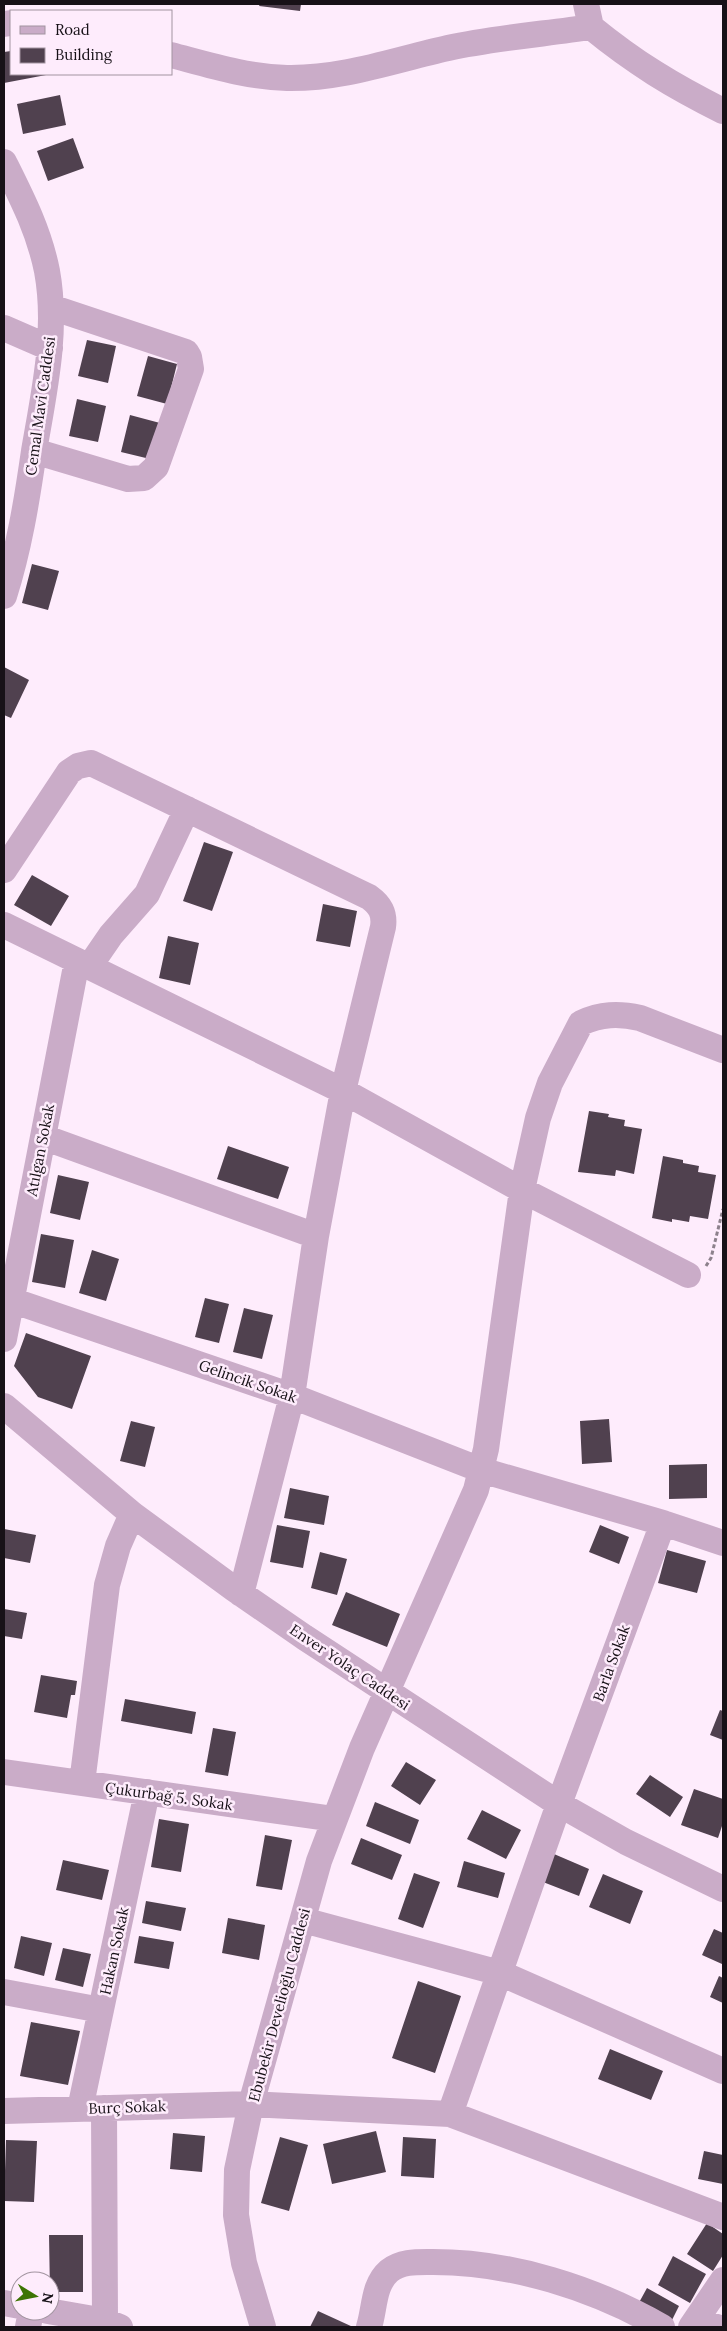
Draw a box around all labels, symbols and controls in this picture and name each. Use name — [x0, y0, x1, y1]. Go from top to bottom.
legend — [10, 10, 172, 75]
text: Road — [55, 20, 90, 39]
text: Building — [55, 45, 113, 64]
street label: Cemal Mavi Caddesi — [21, 335, 59, 477]
street label: Atılgan Sokak — [22, 1102, 58, 1199]
street label: Gelincik Sokak — [197, 1355, 299, 1407]
street label: Enver Yolaç Caddesi — [286, 1620, 414, 1714]
street label: Barla Sokak — [588, 1622, 634, 1704]
street label: Çukurbağ 5. Sokak — [104, 1778, 234, 1814]
street label: Hakan Sokak — [95, 1905, 133, 1997]
street label: Ebubekir Develioğlu Caddesi — [244, 1906, 314, 2104]
street label: Burç Sokak — [88, 2096, 166, 2118]
north arrow — [10, 2271, 60, 2321]
text: N — [38, 2291, 58, 2305]

